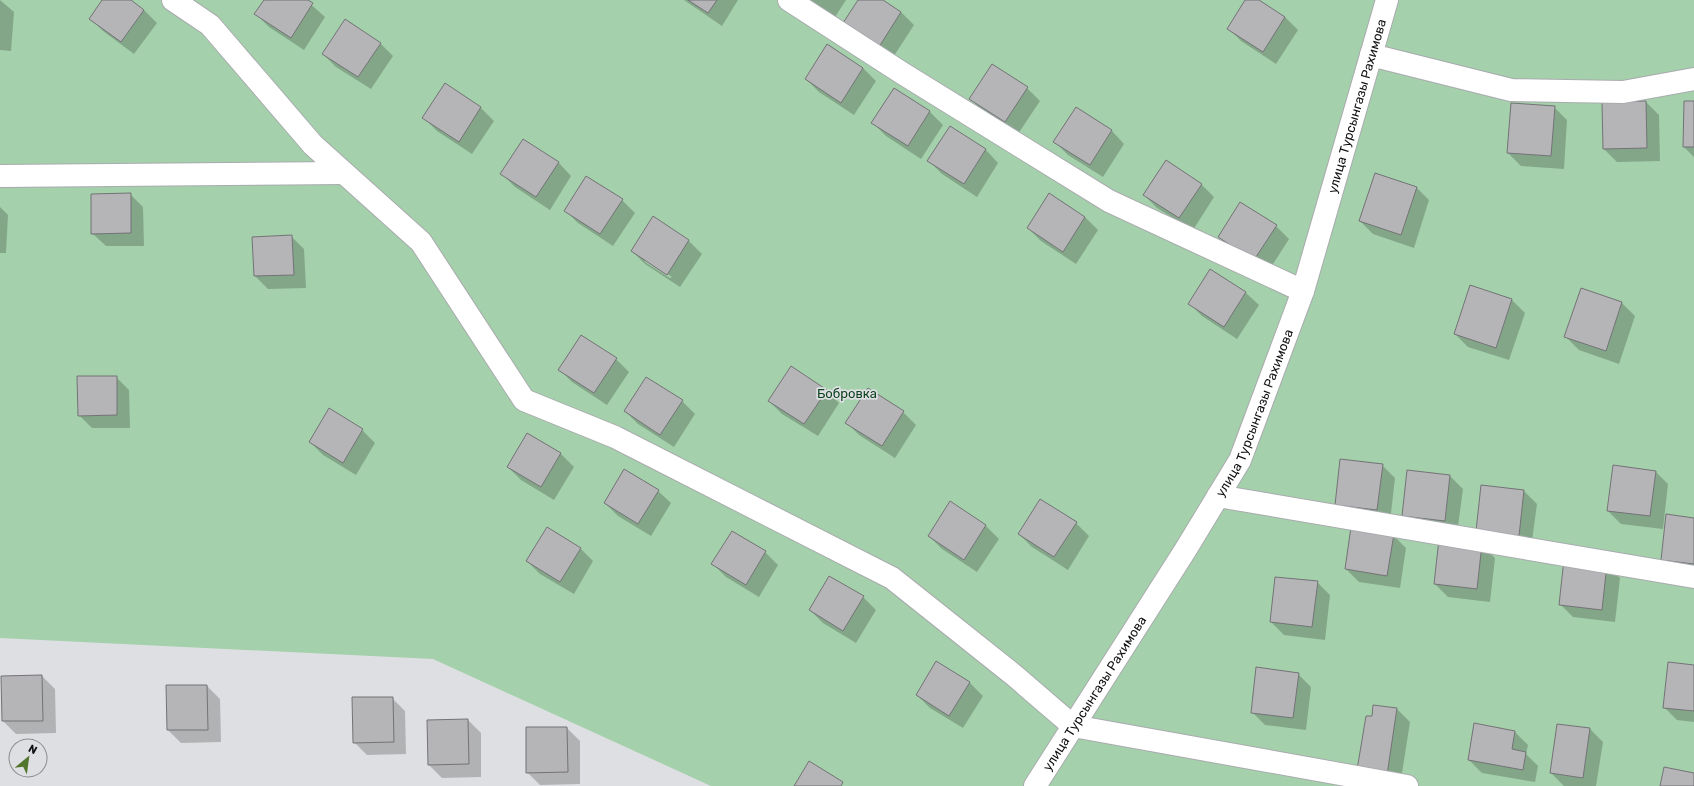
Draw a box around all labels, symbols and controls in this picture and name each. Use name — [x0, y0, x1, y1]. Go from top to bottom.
street label: улица Турсынгазы Рахимова — [1324, 17, 1389, 195]
street label: улица Турсынгазы Рахимова — [1212, 327, 1296, 499]
park label: Бобровка — [817, 386, 877, 401]
street label: улица Турсынгазы Рахимова — [1039, 613, 1149, 773]
north arrow — [8, 738, 48, 778]
text: N — [26, 742, 39, 757]

